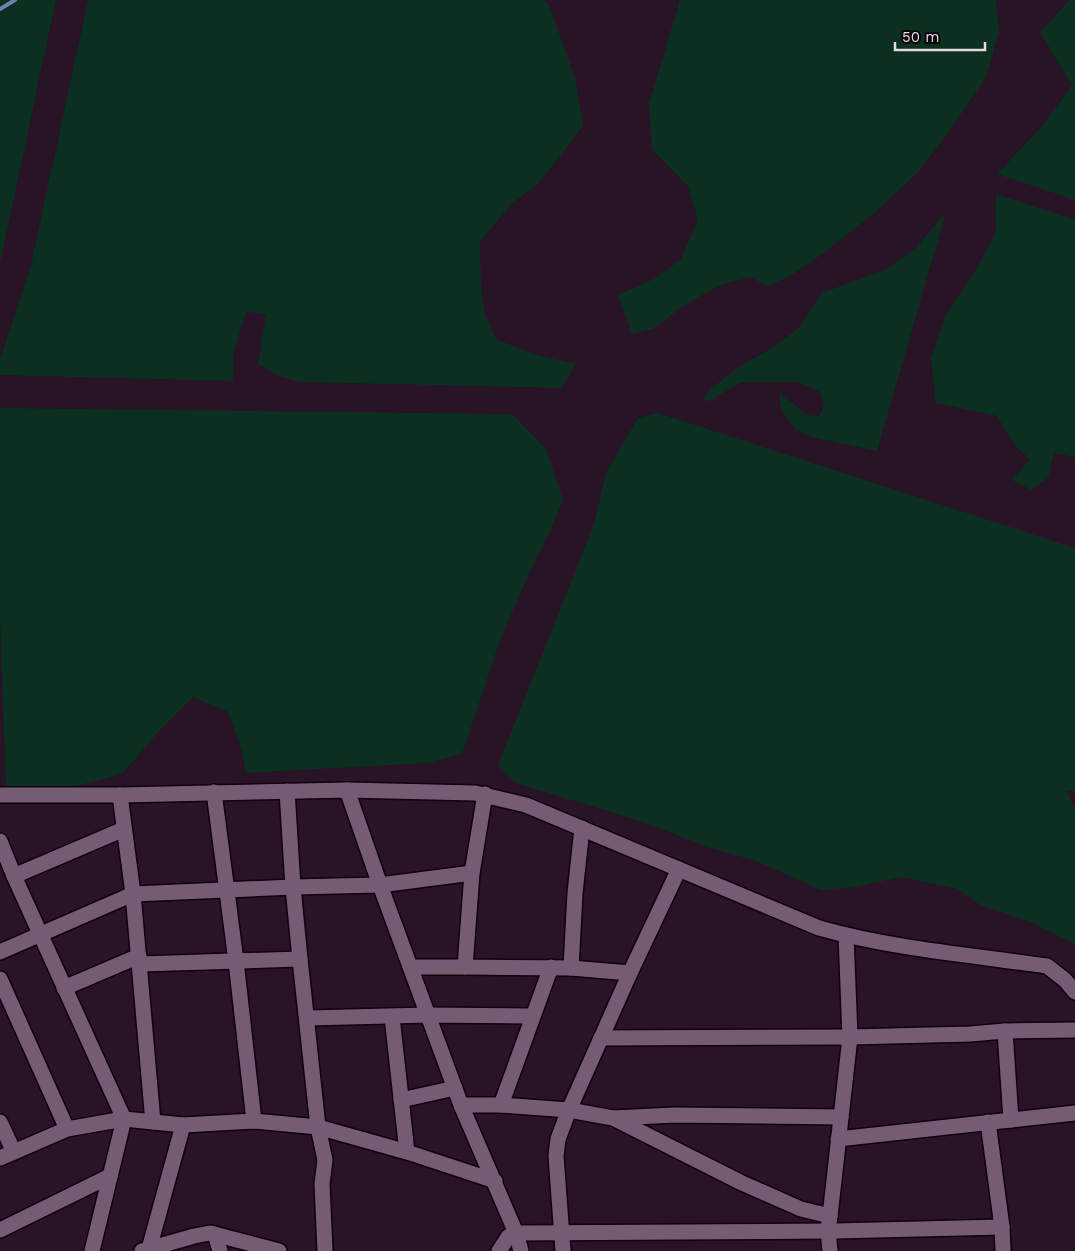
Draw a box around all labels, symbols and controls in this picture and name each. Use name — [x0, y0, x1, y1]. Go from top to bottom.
scale bar — [895, 20, 985, 52]
text: 50 m — [902, 28, 939, 46]

